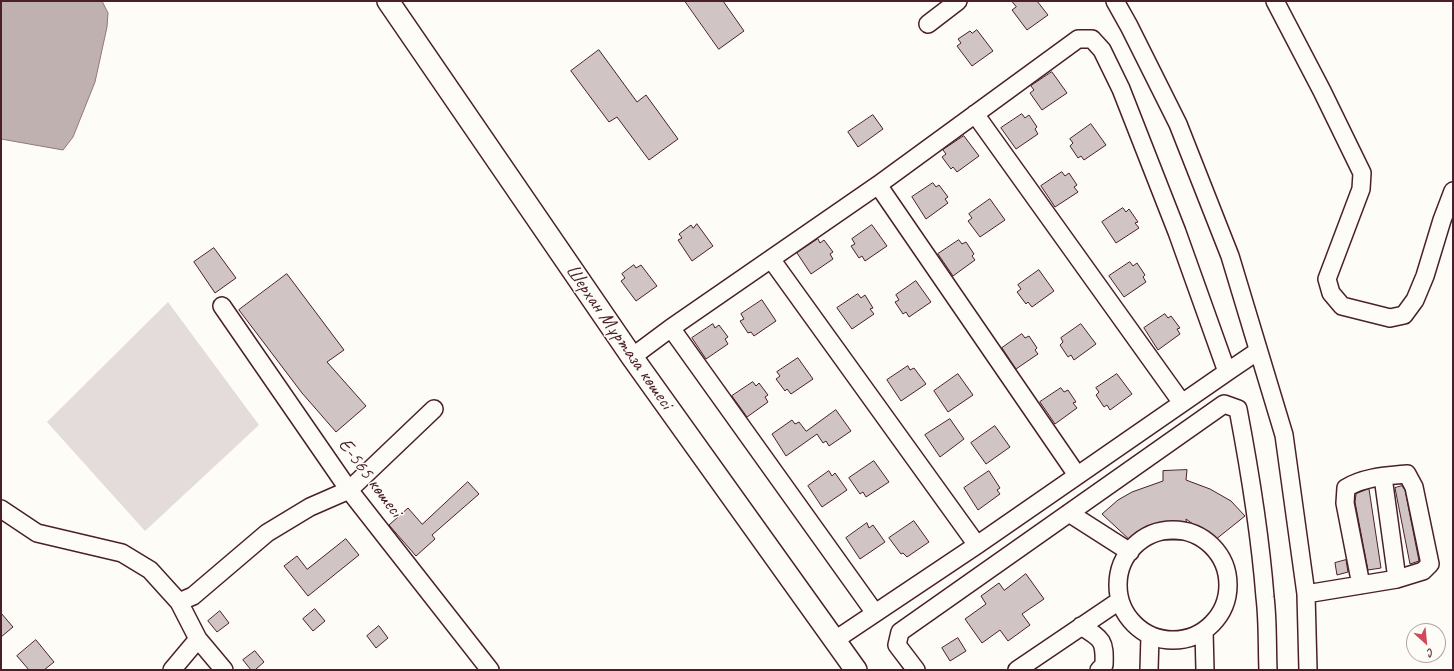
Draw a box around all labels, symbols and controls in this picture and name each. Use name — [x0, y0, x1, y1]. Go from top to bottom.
street label: Шерхан Мұртаза көшесі — [560, 260, 678, 414]
street label: Е-565 көшесі — [332, 434, 408, 522]
north arrow — [1406, 623, 1446, 663]
text: С — [1425, 645, 1437, 660]

